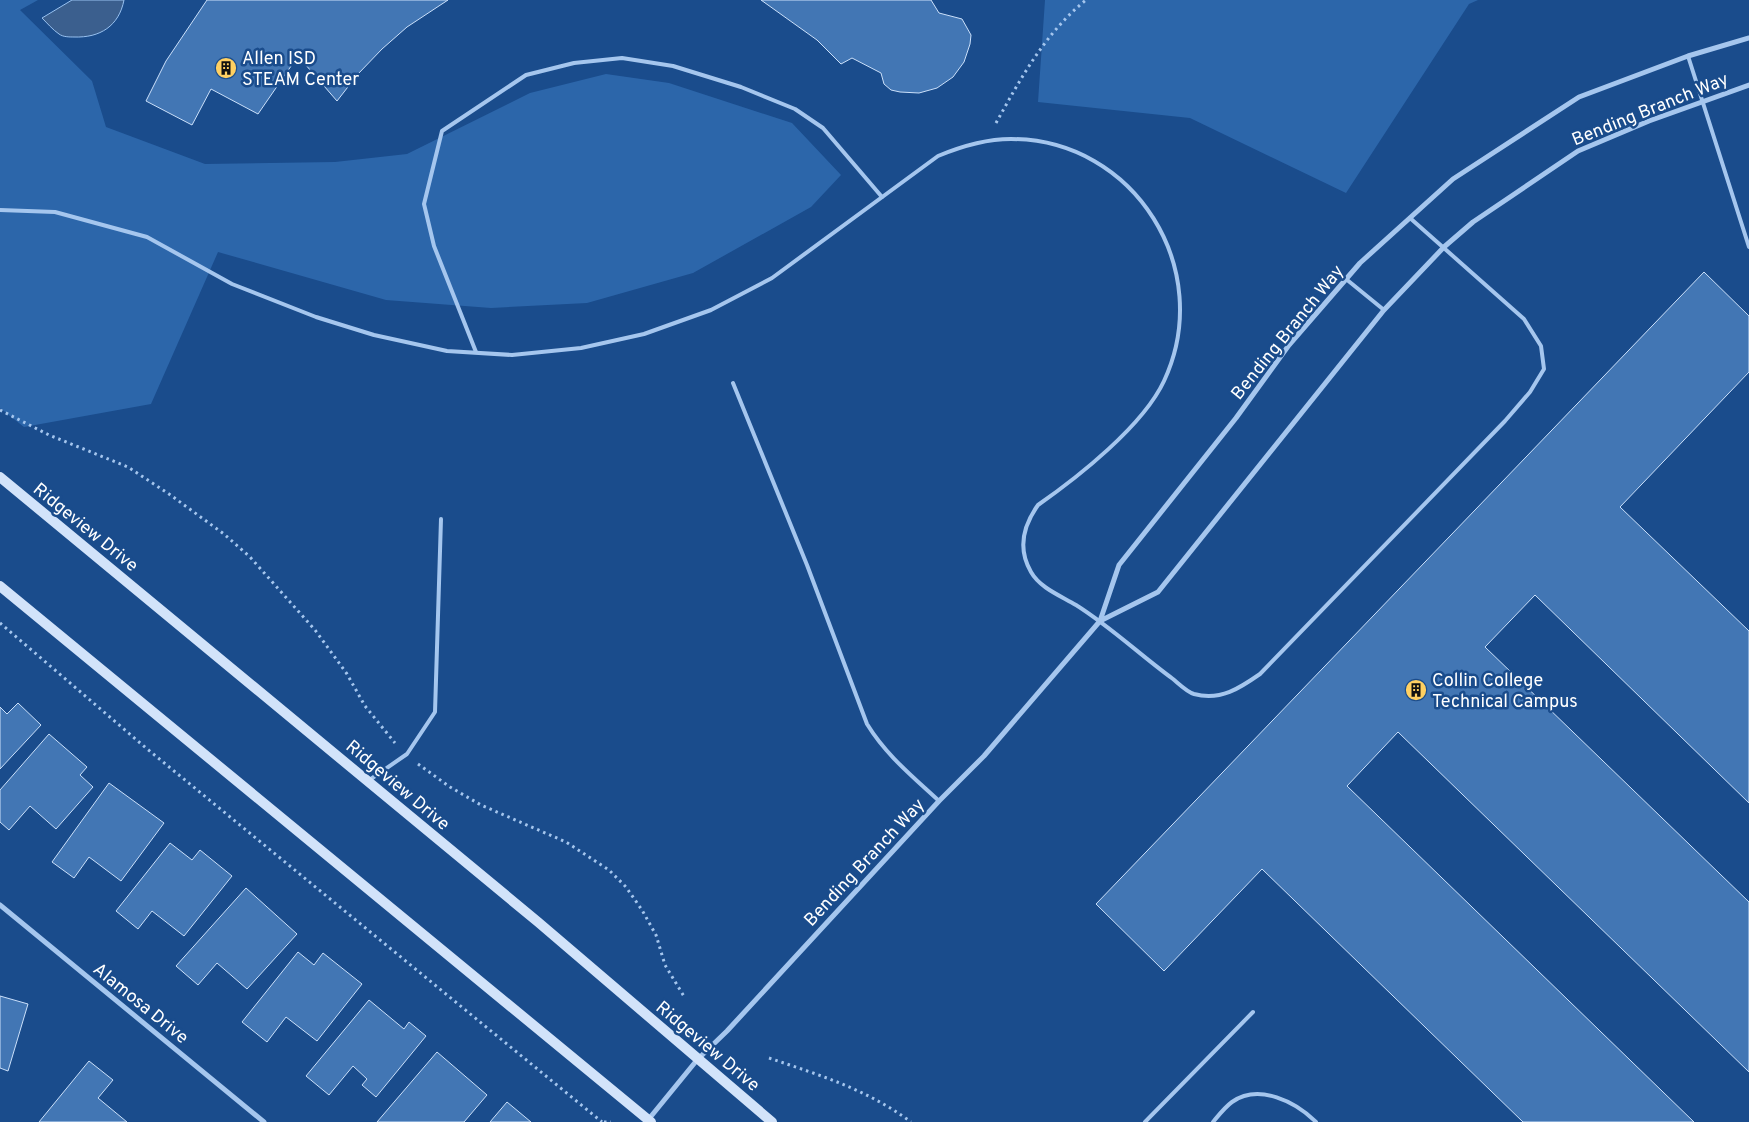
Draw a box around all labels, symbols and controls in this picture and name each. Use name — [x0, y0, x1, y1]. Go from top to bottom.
place label: Allen ISD STEAM Center — [242, 48, 359, 92]
building icon: Allen ISD STEAM Center — [214, 56, 238, 80]
street label: Bending Branch Way — [1569, 68, 1732, 152]
street label: Bending Branch Way — [1227, 261, 1350, 405]
street label: Ridgeview Drive — [28, 479, 142, 578]
place label: Collin College Technical Campus — [1432, 670, 1578, 714]
building icon: Collin College Technical Campus — [1404, 678, 1428, 702]
street label: Ridgeview Drive — [340, 736, 454, 836]
street label: Bending Branch Way — [800, 794, 930, 932]
street label: Alamosa Drive — [88, 959, 193, 1050]
street label: Ridgeview Drive — [650, 997, 764, 1097]

